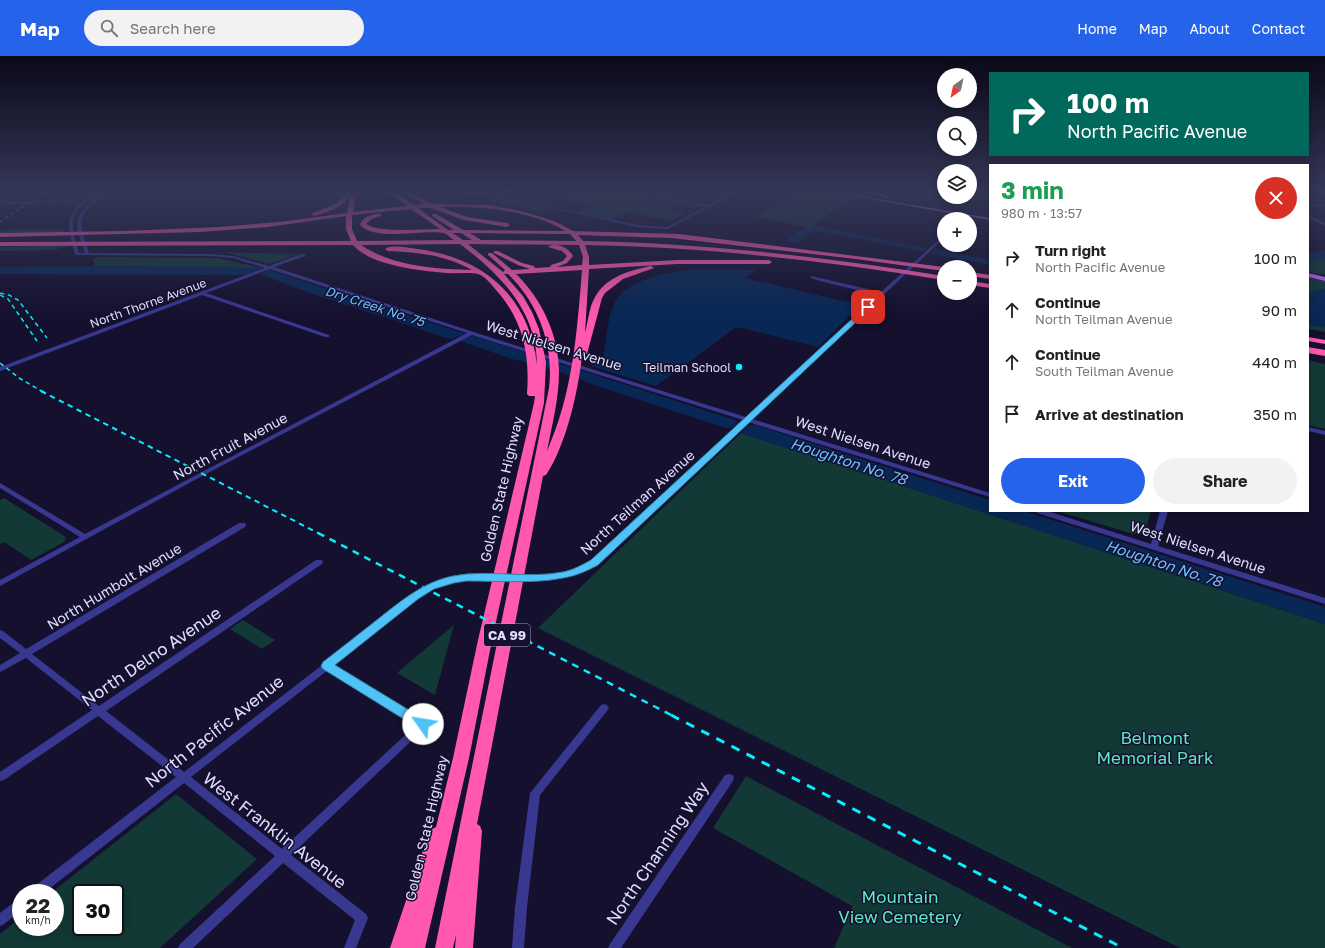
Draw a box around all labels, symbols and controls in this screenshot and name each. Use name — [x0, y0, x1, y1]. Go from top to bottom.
search box — [84, 10, 364, 46]
text: Map — [20, 17, 60, 40]
icon: search — [98, 17, 120, 39]
text: Search here — [130, 19, 216, 37]
text: Home — [1077, 20, 1117, 37]
text: Map — [1139, 20, 1167, 37]
text: About — [1189, 20, 1230, 37]
text: Contact — [1252, 20, 1305, 37]
north arrow — [937, 68, 977, 108]
map controls — [937, 68, 977, 300]
text: 100 m — [1067, 86, 1149, 119]
icon: right — [1001, 88, 1053, 140]
button: search — [937, 116, 977, 156]
text: North Pacific Avenue — [1067, 120, 1247, 142]
button: layers — [937, 164, 977, 204]
text: 3 min — [1001, 175, 1064, 204]
button: close — [1255, 177, 1297, 219]
text: 980 m · 13:57 — [1001, 205, 1082, 221]
button: + — [937, 212, 977, 252]
text: Turn right — [1035, 241, 1106, 259]
icon: right — [1001, 247, 1023, 269]
text: 100 m — [1254, 249, 1297, 267]
text: North Pacific Avenue — [1035, 259, 1165, 275]
button: − — [937, 260, 977, 300]
street label: North Thorne Avenue — [88, 275, 208, 331]
water label: Dry Creek No. 75 — [323, 282, 428, 330]
pin — [851, 290, 885, 324]
text: Continue — [1035, 293, 1101, 311]
icon: arrive — [857, 296, 879, 318]
icon: ahead — [1001, 299, 1023, 321]
text: 90 m — [1262, 301, 1297, 319]
text: North Teilman Avenue — [1035, 311, 1173, 327]
street label: West Nielsen Avenue — [484, 316, 624, 374]
text: Continue — [1035, 345, 1101, 363]
icon: ahead — [1001, 351, 1023, 373]
text: 440 m — [1252, 353, 1297, 371]
place label: Teilman School — [643, 360, 731, 375]
marker: Teilman School — [734, 362, 744, 372]
text: South Teilman Avenue — [1035, 363, 1174, 379]
icon: arrive — [1001, 403, 1023, 425]
text: Arrive at destination — [1035, 405, 1184, 423]
text: 350 m — [1253, 405, 1297, 423]
street label: North Fruit Avenue — [170, 409, 290, 483]
street label: West Nielsen Avenue — [793, 412, 933, 472]
street label: Golden State Highway — [476, 414, 526, 563]
water label: Houghton No. 78 — [788, 434, 911, 490]
street label: North Teilman Avenue — [576, 446, 698, 558]
button: Exit — [1001, 458, 1145, 504]
button: Share — [1153, 458, 1297, 504]
street label: West Nielsen Avenue — [1128, 517, 1268, 577]
water label: Houghton No. 78 — [1103, 536, 1226, 592]
street label: North Humbolt Avenue — [44, 539, 184, 633]
street label: North Delno Avenue — [77, 601, 225, 710]
road number: CA 99 — [484, 624, 530, 646]
street label: North Pacific Avenue — [140, 670, 288, 792]
position arrow — [402, 703, 444, 745]
park label: Belmont Memorial Park — [1096, 727, 1214, 768]
street label: Golden State Highway — [401, 753, 451, 902]
street label: West Franklin Avenue — [199, 767, 351, 893]
street label: North Channing Way — [601, 777, 713, 929]
speed limit sign: 30 — [72, 884, 124, 936]
park label: Mountain View Cemetery — [838, 886, 962, 927]
text: 22 — [26, 893, 50, 917]
text: km/h — [25, 914, 51, 926]

